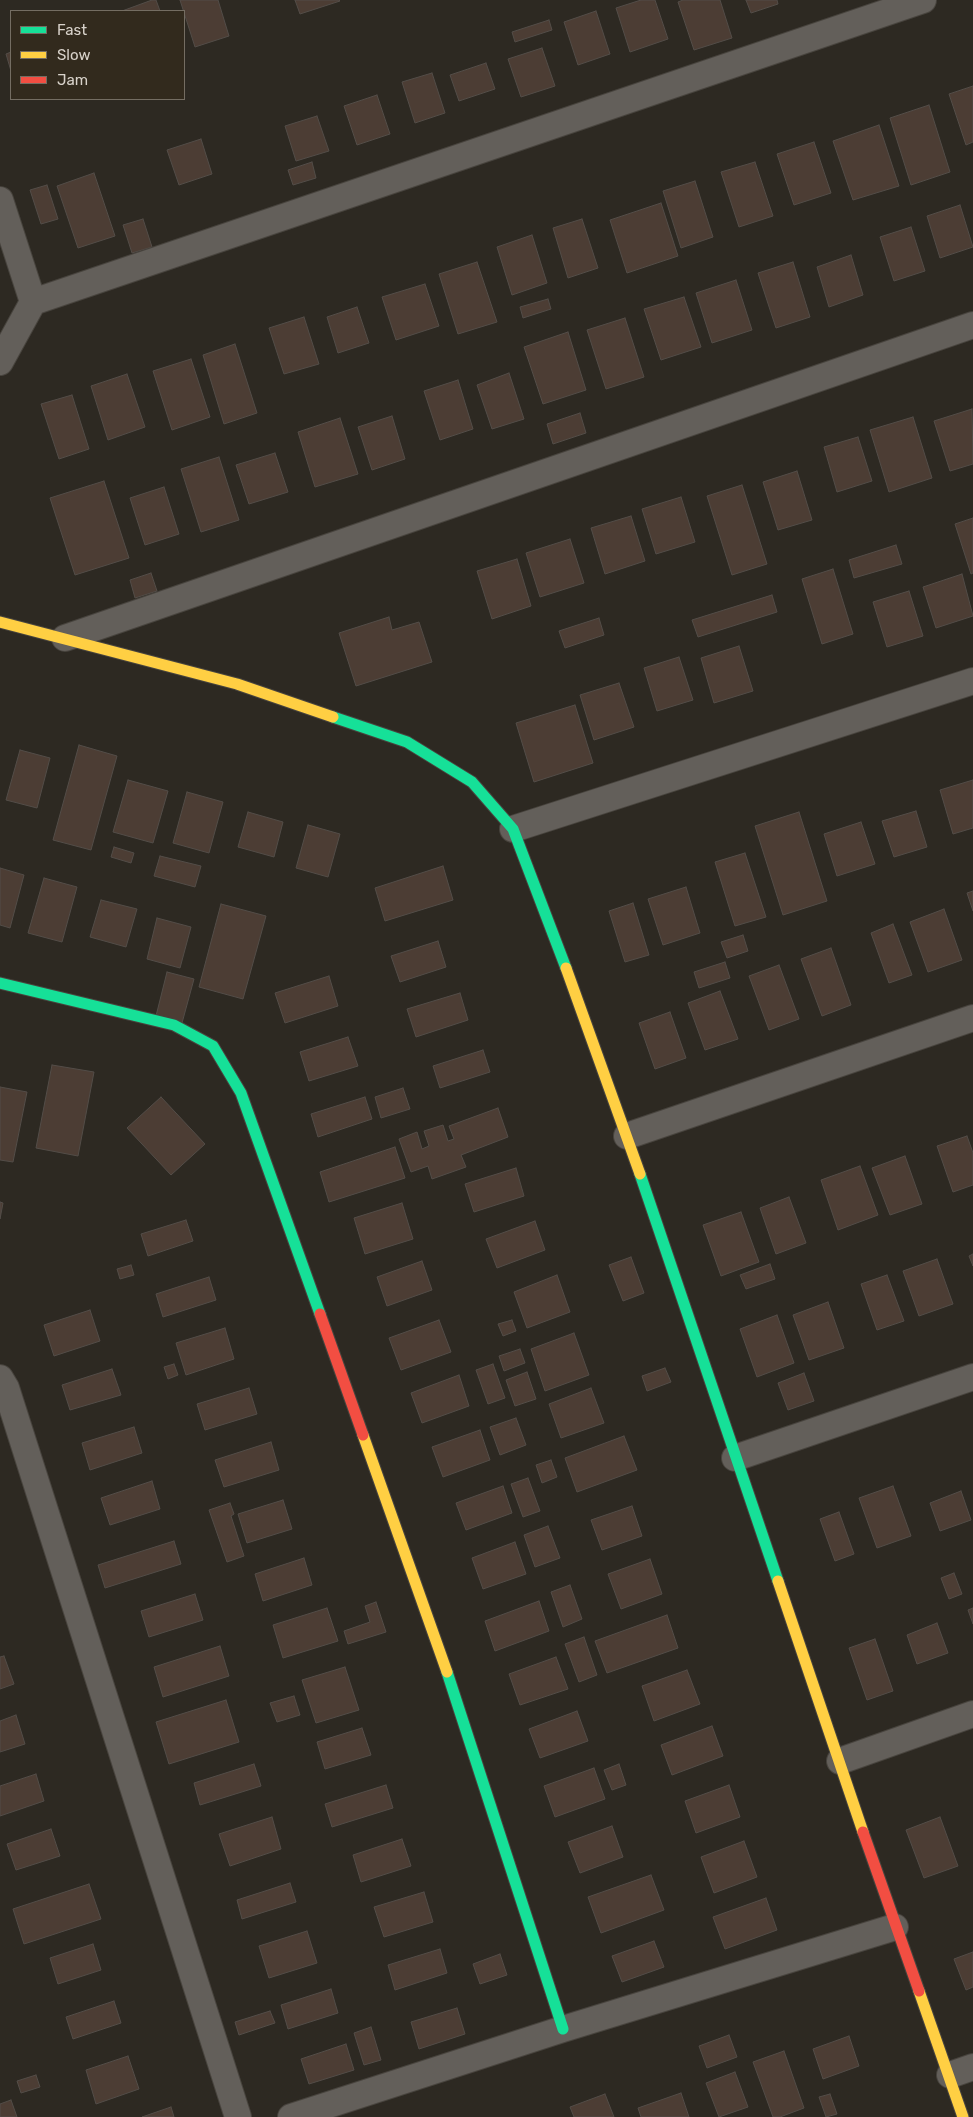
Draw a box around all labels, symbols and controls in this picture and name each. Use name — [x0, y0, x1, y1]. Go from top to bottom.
legend — [10, 10, 185, 100]
text: Fast — [57, 21, 87, 39]
text: Slow — [57, 46, 90, 64]
text: Jam — [57, 71, 88, 89]

